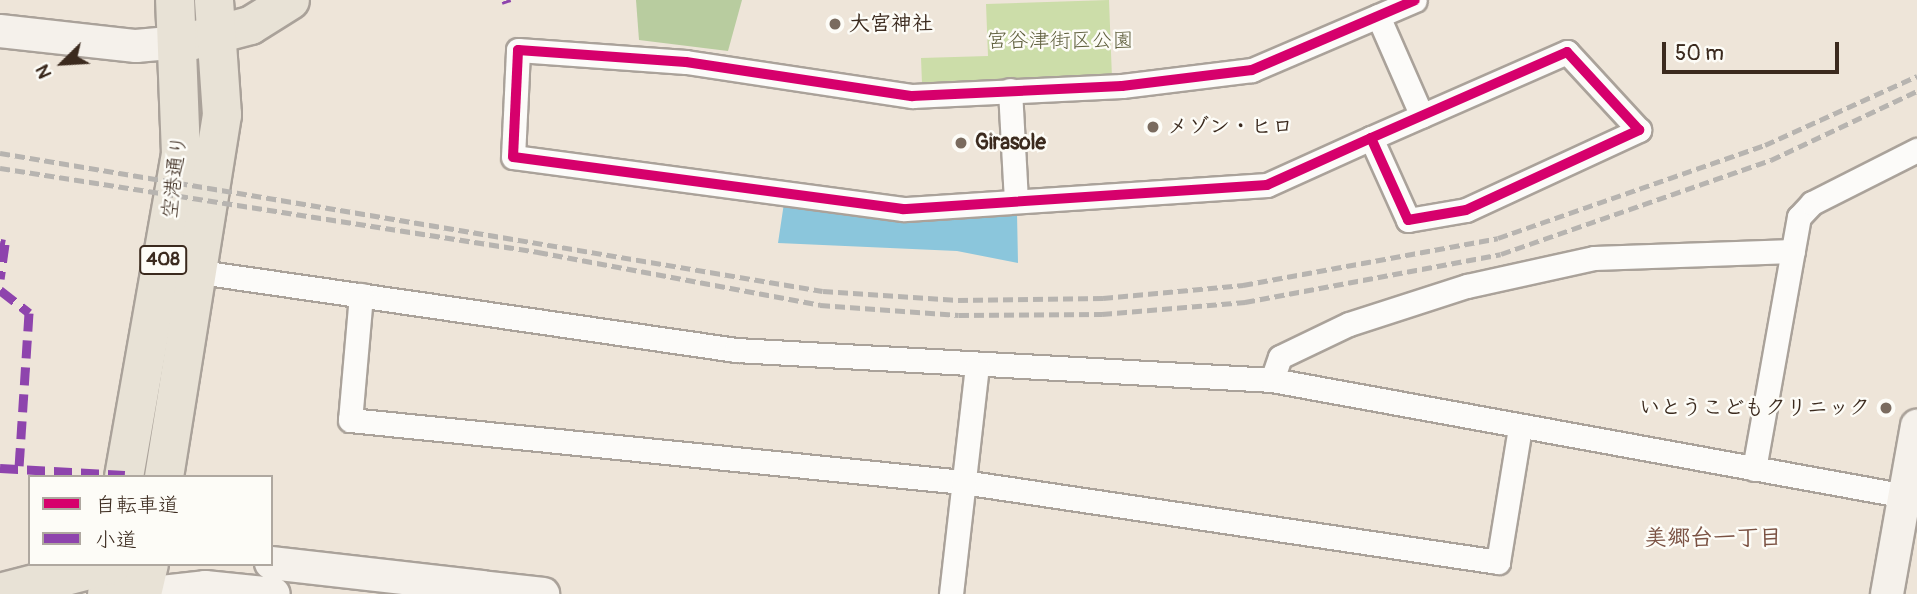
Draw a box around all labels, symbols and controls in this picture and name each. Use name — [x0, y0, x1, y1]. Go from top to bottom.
place label: 大宮神社 — [849, 11, 933, 37]
marker: 大宮神社 — [827, 16, 843, 32]
north arrow — [28, 28, 98, 98]
park label: 宮谷津街区公園 — [987, 28, 1133, 54]
scale bar — [1665, 28, 1842, 72]
text: 50 m — [1675, 40, 1724, 67]
text: N — [30, 61, 57, 82]
place label: メゾン・ヒロ — [1167, 114, 1293, 140]
marker: メゾン・ヒロ — [1145, 119, 1161, 135]
place label: Girasole — [975, 130, 1046, 156]
street label: 空港通り — [157, 134, 193, 220]
marker: Girasole — [953, 135, 969, 151]
road number: 408 — [138, 244, 188, 276]
place label: いとうこどもクリニック — [1639, 395, 1870, 421]
marker: いとうこどもクリニック — [1876, 398, 1896, 418]
legend — [28, 475, 273, 566]
text: 自転車道 — [95, 492, 179, 519]
district label: 美郷台一丁目 — [1644, 524, 1782, 552]
text: 小道 — [95, 527, 137, 554]

